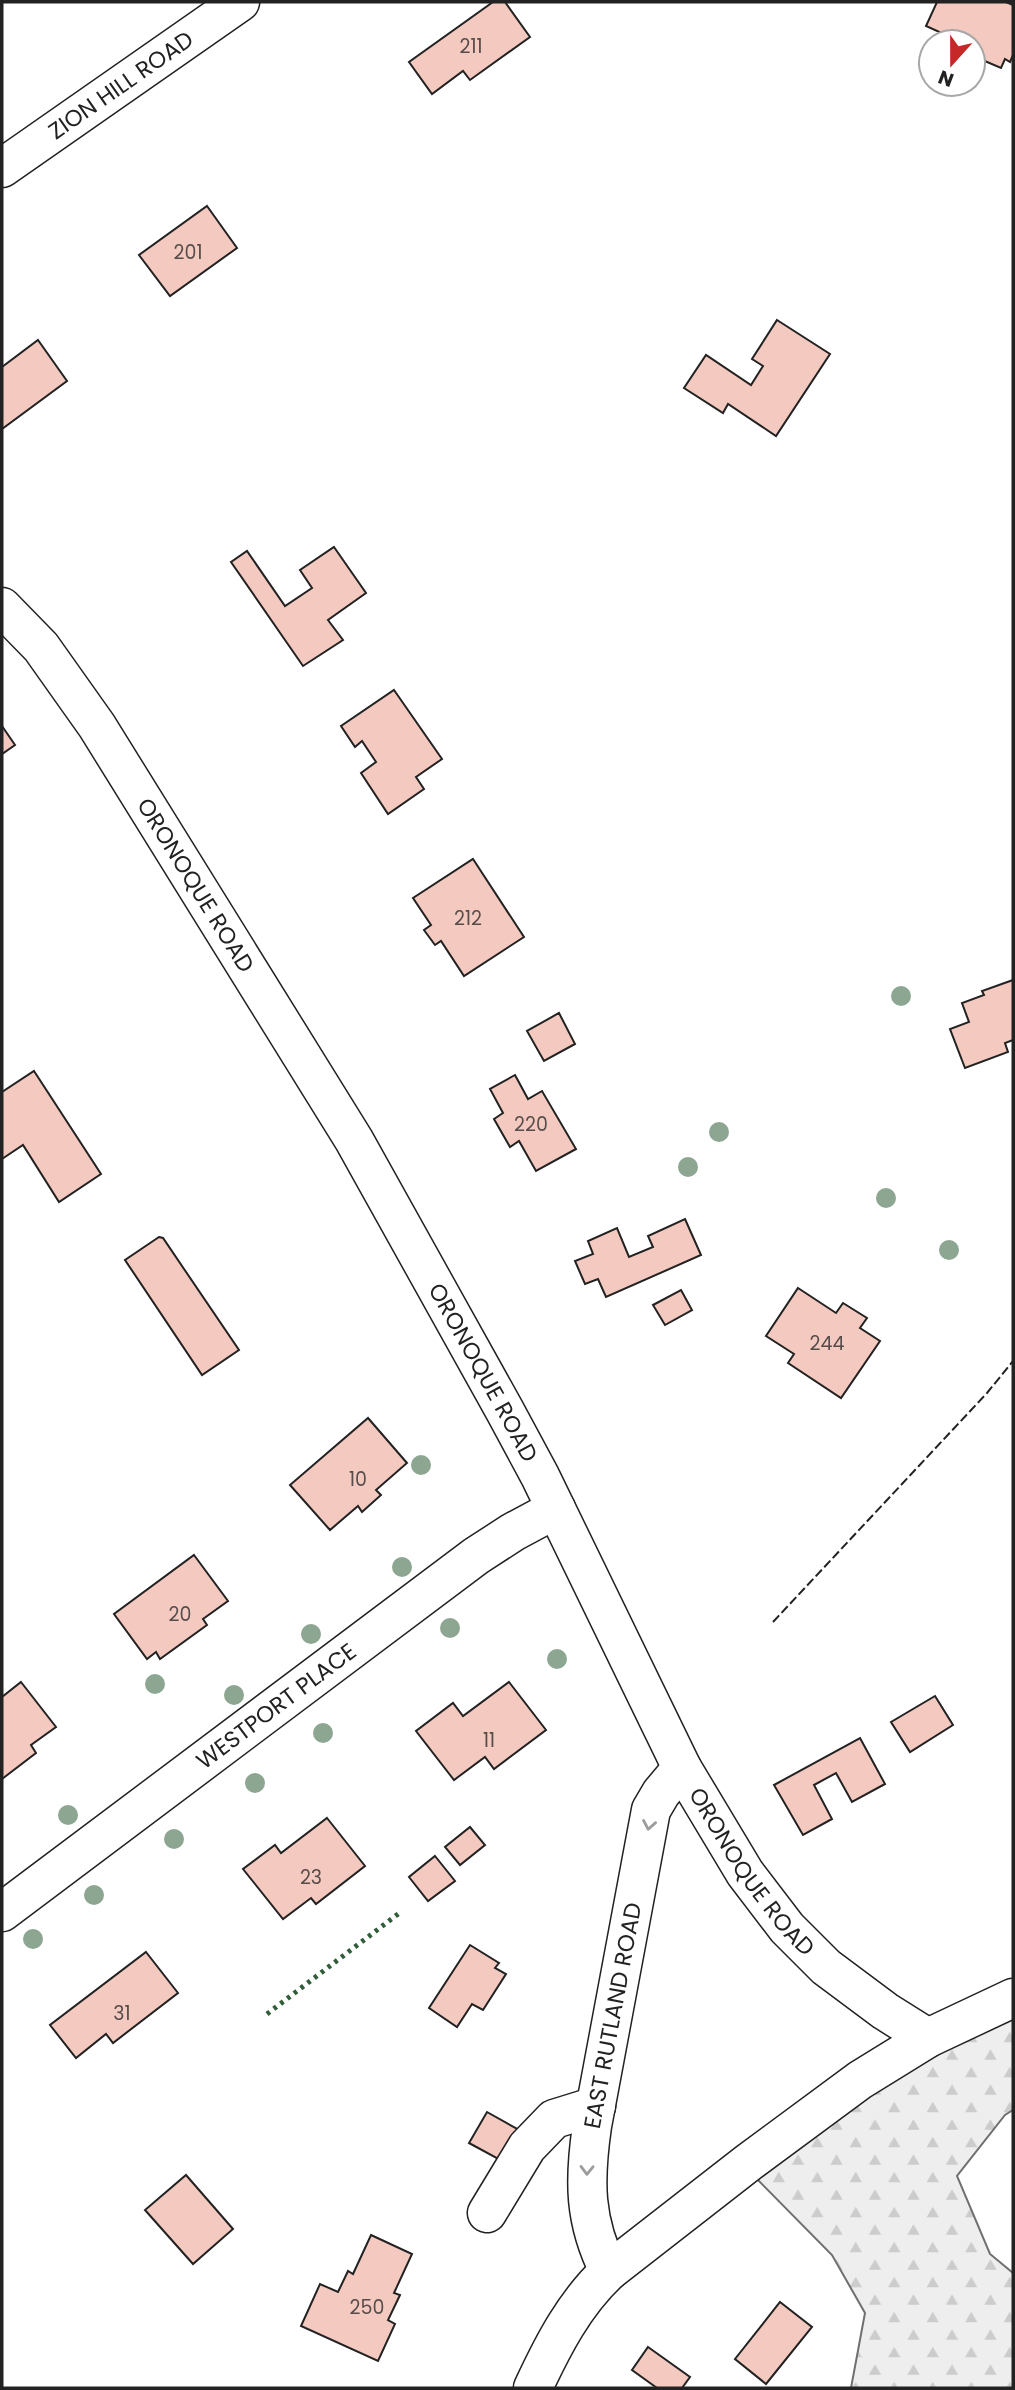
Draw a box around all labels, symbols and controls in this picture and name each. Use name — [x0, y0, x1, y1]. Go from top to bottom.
street label: ZION HILL ROAD — [42, 23, 200, 147]
north arrow — [917, 28, 987, 98]
house number: 211 — [459, 33, 483, 60]
text: N — [935, 63, 958, 94]
house number: 201 — [174, 239, 202, 266]
street label: ORONOQUE ROAD — [129, 792, 262, 978]
house number: 212 — [454, 905, 482, 932]
house number: 220 — [514, 1111, 548, 1138]
street label: ORONOQUE ROAD — [421, 1277, 546, 1468]
house number: 244 — [810, 1330, 844, 1357]
house number: 10 — [349, 1466, 367, 1493]
house number: 20 — [169, 1601, 191, 1628]
street label: WESTPORT PLACE — [190, 1635, 363, 1777]
house number: 11 — [483, 1727, 495, 1754]
street label: ORONOQUE ROAD — [681, 1781, 822, 1963]
one-way arrow — [642, 1819, 657, 1831]
house number: 23 — [300, 1864, 322, 1891]
street label: EAST RUTLAND ROAD — [576, 1900, 649, 2131]
house number: 31 — [113, 2000, 131, 2027]
one-way arrow — [580, 2164, 595, 2175]
house number: 250 — [350, 2294, 384, 2321]

